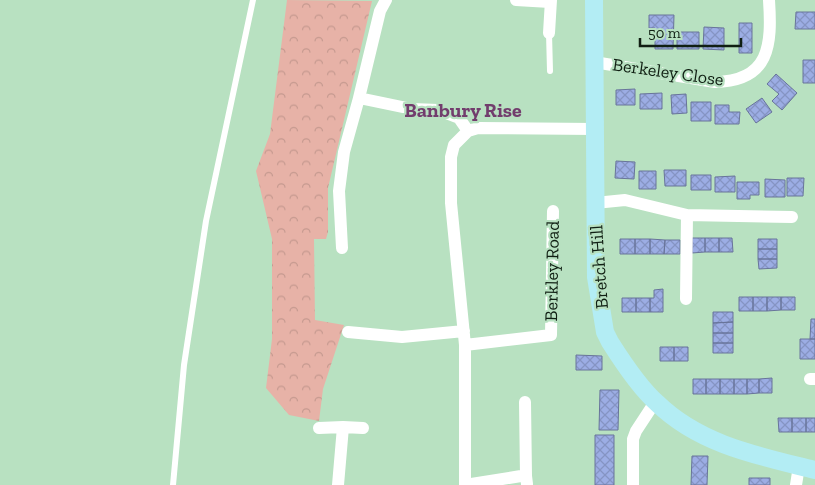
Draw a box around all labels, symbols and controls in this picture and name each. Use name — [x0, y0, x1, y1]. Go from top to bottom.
scale bar — [640, 15, 741, 47]
text: 50 m — [648, 24, 681, 42]
street label: Berkeley Close — [611, 53, 725, 91]
district label: Banbury Rise — [404, 98, 522, 122]
street label: Berkley Road — [540, 220, 564, 321]
street label: Bretch Hill — [585, 224, 613, 310]

